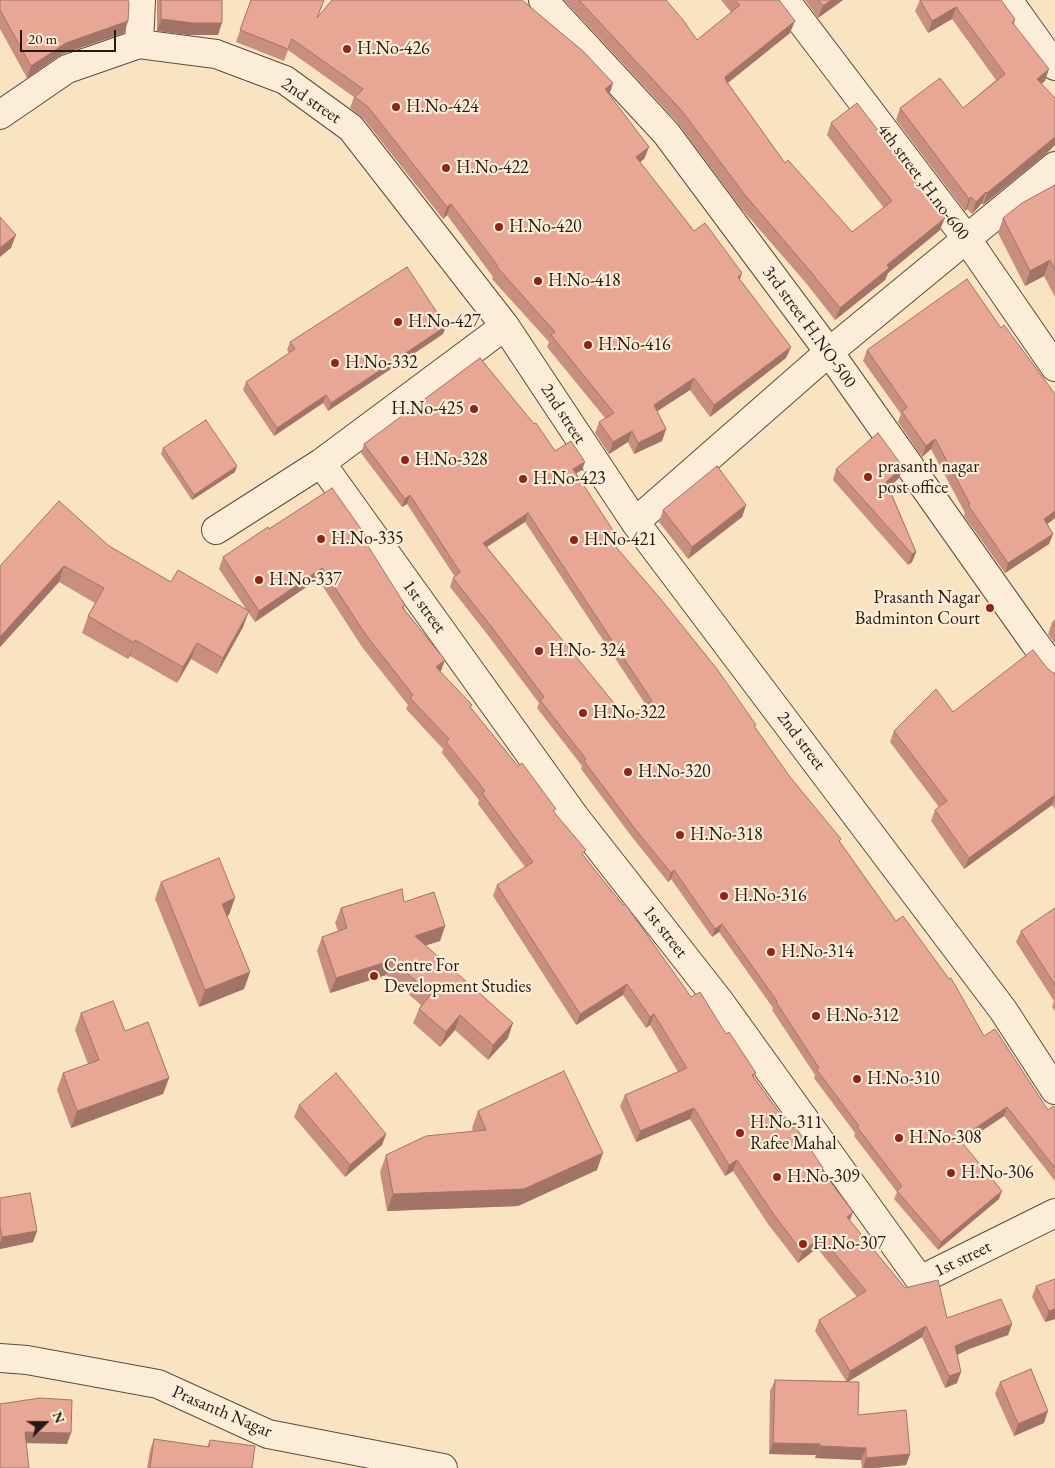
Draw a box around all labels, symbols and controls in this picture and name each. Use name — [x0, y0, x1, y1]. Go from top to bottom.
scale bar — [22, 20, 119, 52]
text: 20 m — [28, 29, 57, 48]
place label: H.No-426 — [357, 38, 430, 60]
marker: H.No-426 — [341, 43, 353, 55]
street label: 2nd street — [277, 73, 345, 129]
place label: H.No-424 — [406, 96, 479, 118]
marker: H.No-424 — [390, 101, 402, 113]
street label: 4th street ,H.no-600 — [872, 120, 974, 244]
place label: H.No-422 — [456, 157, 529, 179]
marker: H.No-422 — [440, 162, 452, 174]
place label: H.No-420 — [509, 216, 582, 238]
marker: H.No-420 — [493, 221, 505, 233]
street label: 3rd street H.NO-500 — [757, 262, 861, 392]
place label: H.No-418 — [548, 270, 621, 292]
marker: H.No-418 — [532, 275, 544, 287]
place label: H.No-427 — [408, 311, 481, 333]
marker: H.No-427 — [392, 316, 404, 328]
place label: H.No-416 — [598, 334, 671, 356]
marker: H.No-416 — [582, 339, 594, 351]
place label: H.No-332 — [345, 352, 418, 374]
marker: H.No-332 — [329, 357, 341, 369]
street label: 2nd street — [535, 380, 591, 448]
place label: H.No-425 — [391, 398, 464, 420]
marker: H.No-425 — [468, 403, 480, 415]
place label: H.No-328 — [415, 449, 488, 471]
marker: H.No-328 — [399, 454, 411, 466]
place label: prasanth nagar post office — [878, 456, 979, 498]
place label: H.No-423 — [533, 468, 606, 490]
marker: prasanth nagar post office — [862, 471, 874, 483]
marker: H.No-423 — [517, 473, 529, 485]
place label: H.No-335 — [331, 528, 404, 550]
place label: H.No-421 — [584, 529, 657, 551]
marker: H.No-335 — [315, 533, 327, 545]
marker: H.No-421 — [568, 534, 580, 546]
place label: H.No-337 — [269, 569, 342, 591]
marker: H.No-337 — [253, 574, 265, 586]
street label: 1st street — [397, 576, 451, 638]
place label: Prasanth Nagar Badminton Court — [855, 587, 980, 630]
marker: Prasanth Nagar Badminton Court — [984, 602, 996, 614]
place label: H.No- 324 — [549, 640, 625, 662]
marker: H.No- 324 — [533, 645, 545, 657]
place label: H.No-322 — [593, 702, 666, 724]
marker: H.No-322 — [577, 707, 589, 719]
street label: 2nd street — [772, 707, 830, 775]
place label: H.No-320 — [638, 761, 711, 783]
marker: H.No-320 — [622, 766, 634, 778]
place label: H.No-318 — [690, 824, 763, 846]
marker: H.No-318 — [674, 829, 686, 841]
place label: H.No-316 — [734, 885, 807, 907]
marker: H.No-316 — [718, 890, 730, 902]
street label: 1st street — [638, 901, 692, 963]
place label: H.No-314 — [781, 941, 854, 963]
marker: H.No-314 — [765, 946, 777, 958]
place label: Centre For Development Studies — [384, 955, 531, 998]
marker: Centre For Development Studies — [368, 970, 380, 982]
place label: H.No-312 — [826, 1005, 899, 1027]
marker: H.No-312 — [810, 1010, 822, 1022]
place label: H.No-310 — [867, 1068, 940, 1090]
marker: H.No-310 — [851, 1073, 863, 1085]
place label: H.No-311 Rafee Mahal — [750, 1112, 837, 1154]
marker: H.No-311 Rafee Mahal — [734, 1127, 746, 1139]
place label: H.No-308 — [909, 1127, 982, 1149]
marker: H.No-308 — [893, 1132, 905, 1144]
place label: H.No-306 — [961, 1162, 1034, 1184]
place label: H.No-309 — [787, 1166, 860, 1188]
marker: H.No-306 — [945, 1167, 957, 1179]
marker: H.No-309 — [771, 1171, 783, 1183]
place label: H.No-307 — [813, 1233, 886, 1255]
street label: 1st street — [931, 1236, 995, 1282]
marker: H.No-307 — [797, 1238, 809, 1250]
street label: Prasanth Nagar — [169, 1381, 275, 1443]
north arrow — [20, 1398, 70, 1448]
text: N — [48, 1409, 69, 1426]

